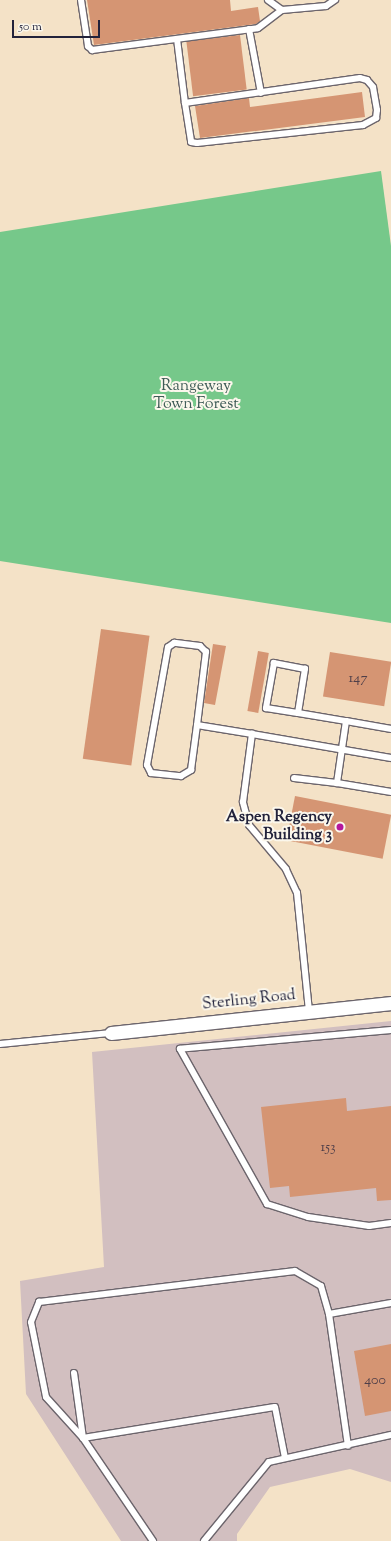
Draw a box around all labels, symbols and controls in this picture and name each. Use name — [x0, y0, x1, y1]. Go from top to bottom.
scale bar — [14, 12, 102, 38]
text: 50 m — [19, 18, 42, 36]
park label: Rangeway Town Forest — [153, 377, 239, 415]
house number: 147 — [349, 671, 367, 687]
place label: Aspen Regency Building 3 — [226, 808, 332, 846]
marker: Aspen Regency Building 3 — [335, 822, 345, 832]
street label: Sterling Road — [201, 987, 297, 1015]
house number: 153 — [320, 1140, 336, 1156]
house number: 400 — [364, 1373, 386, 1389]

